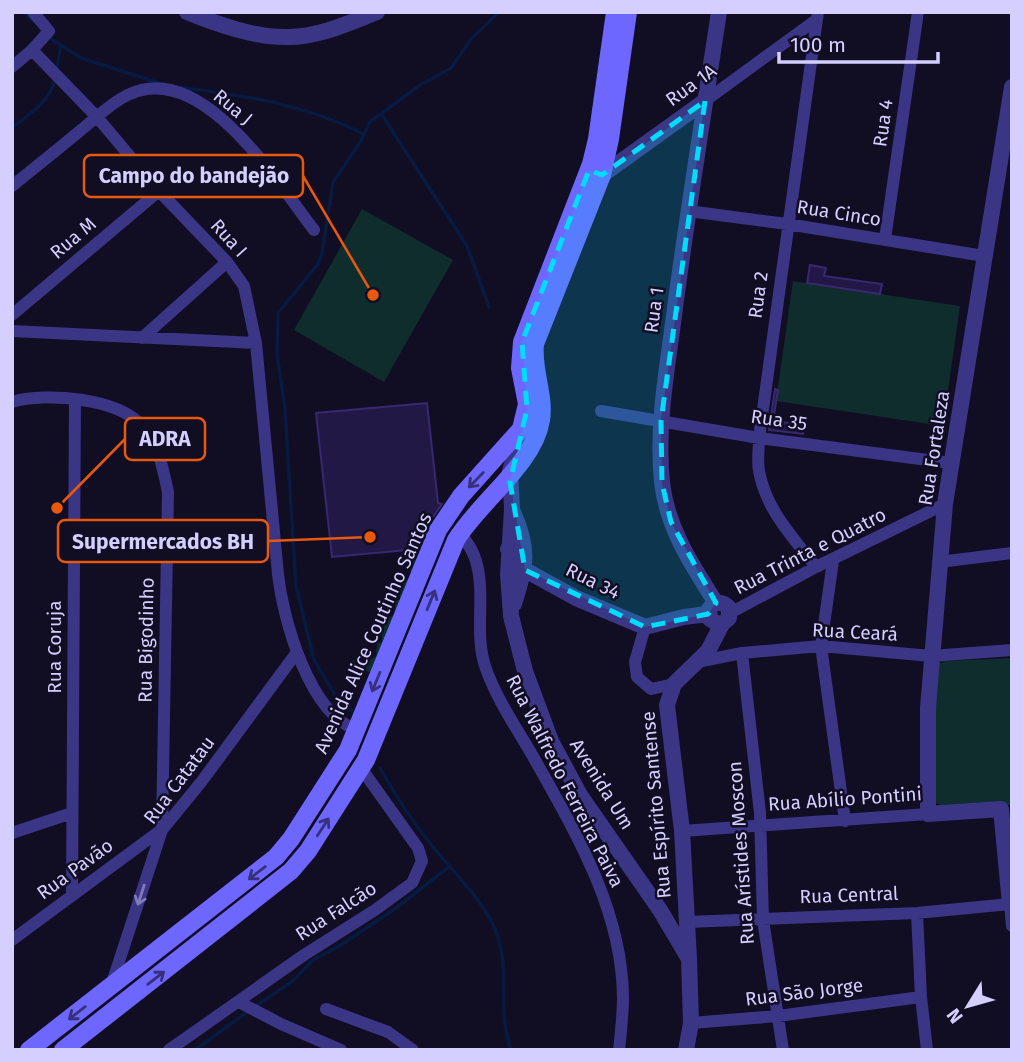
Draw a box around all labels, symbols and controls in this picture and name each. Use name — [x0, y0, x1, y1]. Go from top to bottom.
scale bar — [779, 21, 938, 65]
text: 100 m — [790, 32, 846, 58]
street label: Rua 1A — [661, 59, 721, 111]
street label: Rua J — [209, 84, 257, 130]
street label: Rua 4 — [868, 98, 898, 148]
callout: Campo do bandejão — [84, 155, 303, 197]
text: Campo do bandejão — [99, 163, 289, 189]
street label: Rua Cinco — [795, 195, 883, 231]
street label: Rua M — [45, 212, 101, 264]
street label: Rua I — [206, 214, 252, 262]
street label: Rua 2 — [743, 270, 773, 320]
street label: Rua 1 — [639, 286, 669, 334]
street label: Rua Fortaleza — [914, 389, 954, 507]
street label: Rua 35 — [749, 405, 809, 435]
callout: ADRA — [125, 418, 205, 460]
text: ADRA — [138, 426, 191, 452]
one-way arrow — [468, 471, 485, 488]
street label: Rua Trinta e Quatro — [730, 503, 890, 599]
street label: Avenida Alice Coutinho Santos — [309, 509, 437, 757]
callout: Supermercados BH — [58, 520, 268, 562]
text: Supermercados BH — [72, 529, 254, 555]
street label: Rua 34 — [562, 558, 624, 604]
street label: Rua Bigodinho — [133, 577, 159, 703]
one-way arrow — [426, 590, 439, 611]
street label: Rua Coruja — [43, 600, 66, 694]
street label: Rua Ceará — [812, 618, 898, 646]
one-way arrow — [368, 671, 381, 692]
street label: Rua Walfredo Ferreira Paiva — [501, 671, 629, 891]
street label: Rua Espírito Santense — [636, 710, 676, 900]
street label: Rua Catatau — [139, 732, 219, 828]
street label: Avenida Um — [565, 734, 639, 834]
street label: Rua Arístides Moscon — [723, 760, 759, 946]
street label: Rua Abílio Pontini — [767, 782, 923, 816]
one-way arrow — [316, 818, 331, 837]
street label: Rua Pavão — [32, 834, 118, 904]
one-way arrow — [248, 866, 267, 881]
street label: Rua Falcão — [291, 876, 381, 946]
street label: Rua Central — [799, 882, 899, 908]
one-way arrow — [134, 883, 146, 905]
one-way arrow — [146, 970, 165, 985]
north arrow — [933, 971, 1003, 1041]
street label: Rua São Jorge — [744, 973, 864, 1011]
text: N — [942, 1004, 968, 1028]
one-way arrow — [68, 1005, 87, 1020]

